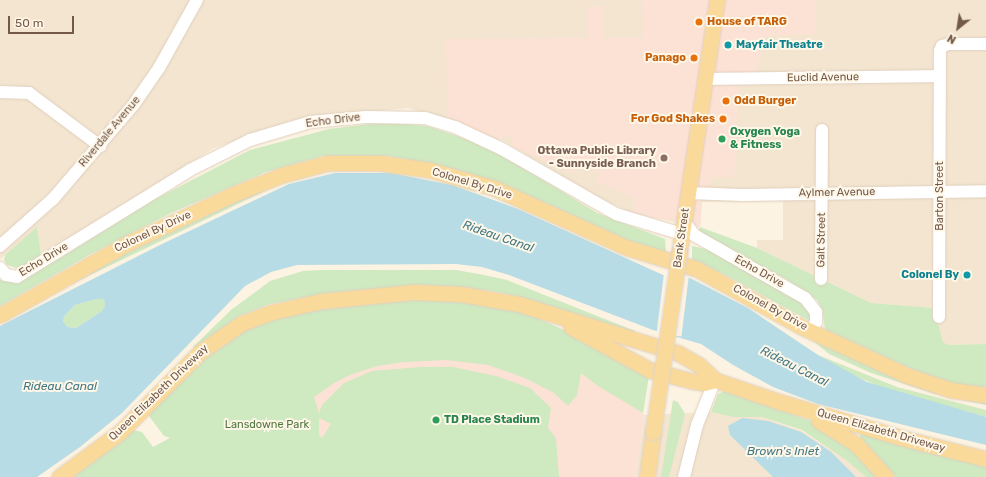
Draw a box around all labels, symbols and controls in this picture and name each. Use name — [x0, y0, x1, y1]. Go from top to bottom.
scale bar — [10, 8, 76, 34]
north arrow — [938, 8, 978, 48]
place label: House of TARG — [707, 15, 787, 29]
text: 50 m — [15, 16, 43, 30]
marker: House of TARG — [694, 17, 704, 27]
text: N — [945, 31, 958, 46]
place label: Mayfair Theatre — [736, 38, 823, 52]
marker: Mayfair Theatre — [723, 40, 733, 50]
place label: Panago — [645, 51, 686, 65]
marker: Panago — [689, 53, 699, 63]
street label: Euclid Avenue — [787, 71, 859, 85]
street label: Riverdale Avenue — [76, 94, 144, 170]
place label: Odd Burger — [734, 94, 796, 108]
marker: Odd Burger — [721, 96, 731, 106]
street label: Echo Drive — [305, 111, 361, 131]
place label: For God Shakes — [631, 112, 715, 126]
marker: For God Shakes — [718, 114, 728, 124]
place label: Oxygen Yoga & Fitness — [730, 126, 800, 152]
marker: Oxygen Yoga & Fitness — [717, 134, 727, 144]
place label: Ottawa Public Library - Sunnyside Branch — [537, 145, 656, 171]
marker: Ottawa Public Library - Sunnyside Branch — [659, 153, 669, 163]
street label: Barton Street — [933, 161, 947, 231]
street label: Colonel By Drive — [430, 165, 514, 203]
street label: Aylmer Avenue — [798, 186, 876, 200]
street label: Bank Street — [671, 207, 693, 269]
street label: Colonel By Drive — [112, 208, 194, 256]
street label: Galt Street — [815, 212, 829, 268]
water label: Rideau Canal — [461, 218, 535, 256]
street label: Echo Drive — [17, 240, 71, 280]
street label: Echo Drive — [732, 253, 786, 291]
place label: Colonel By — [901, 268, 959, 282]
marker: Colonel By — [962, 270, 972, 280]
street label: Colonel By Drive — [730, 282, 810, 334]
street label: Queen Elizabeth Driveway — [107, 342, 211, 444]
water label: Rideau Canal — [758, 344, 830, 390]
water label: Rideau Canal — [23, 380, 97, 394]
street label: Queen Elizabeth Driveway — [815, 406, 947, 456]
place label: TD Place Stadium — [444, 413, 540, 427]
marker: TD Place Stadium — [431, 415, 441, 425]
park label: Lansdowne Park — [225, 418, 309, 432]
water label: Brown's Inlet — [747, 445, 819, 459]

